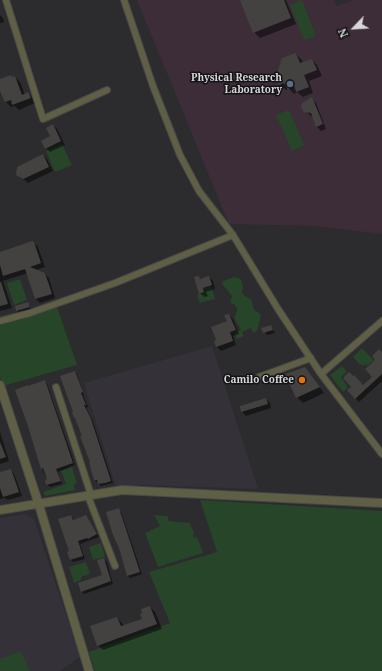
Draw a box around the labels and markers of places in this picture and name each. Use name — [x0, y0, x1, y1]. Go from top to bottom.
place label: Physical Research Laboratory — [191, 72, 282, 96]
marker: Physical Research Laboratory — [285, 79, 295, 89]
place label: Camilo Coffee — [224, 374, 294, 386]
marker: Camilo Coffee — [297, 375, 307, 385]

